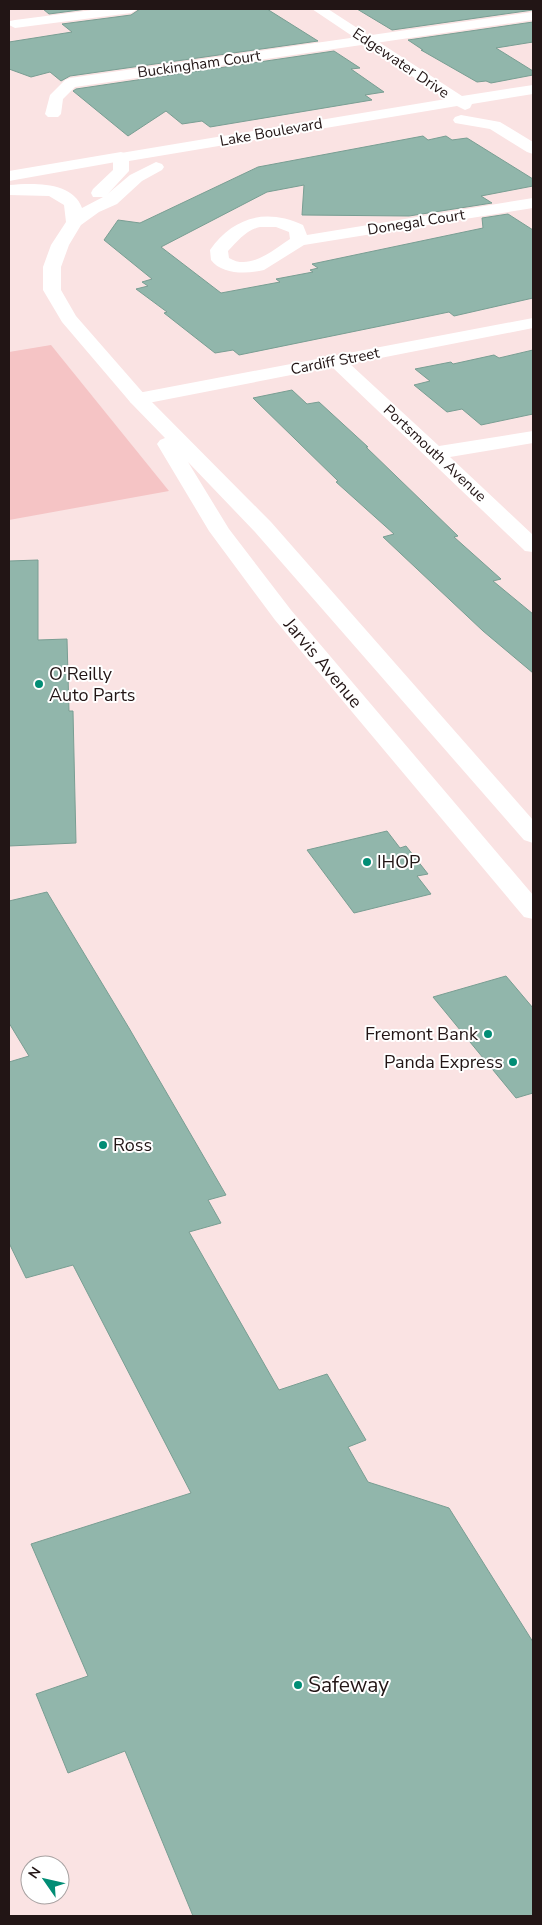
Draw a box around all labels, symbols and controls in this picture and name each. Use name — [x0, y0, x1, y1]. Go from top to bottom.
street label: Edgewater Drive — [349, 23, 453, 103]
street label: Buckingham Court — [136, 45, 263, 83]
street label: Lake Boulevard — [218, 113, 324, 151]
street label: Donegal Court — [366, 204, 467, 240]
street label: Cardiff Street — [289, 342, 382, 379]
street label: Portsmouth Avenue — [379, 400, 491, 506]
street label: Jarvis Avenue — [278, 612, 368, 713]
place label: O'Reilly Auto Parts — [49, 662, 135, 707]
marker: O'Reilly Auto Parts — [33, 678, 45, 690]
place label: IHOP — [377, 850, 421, 874]
marker: IHOP — [361, 856, 373, 868]
place label: Fremont Bank — [365, 1022, 479, 1046]
marker: Fremont Bank — [482, 1028, 494, 1040]
place label: Panda Express — [384, 1050, 503, 1074]
marker: Panda Express — [507, 1056, 519, 1068]
place label: Ross — [113, 1133, 152, 1157]
marker: Ross — [97, 1139, 109, 1151]
place label: Safeway — [308, 1671, 389, 1699]
marker: Safeway — [292, 1679, 304, 1691]
north arrow — [20, 1855, 70, 1905]
text: N — [24, 1863, 45, 1883]

